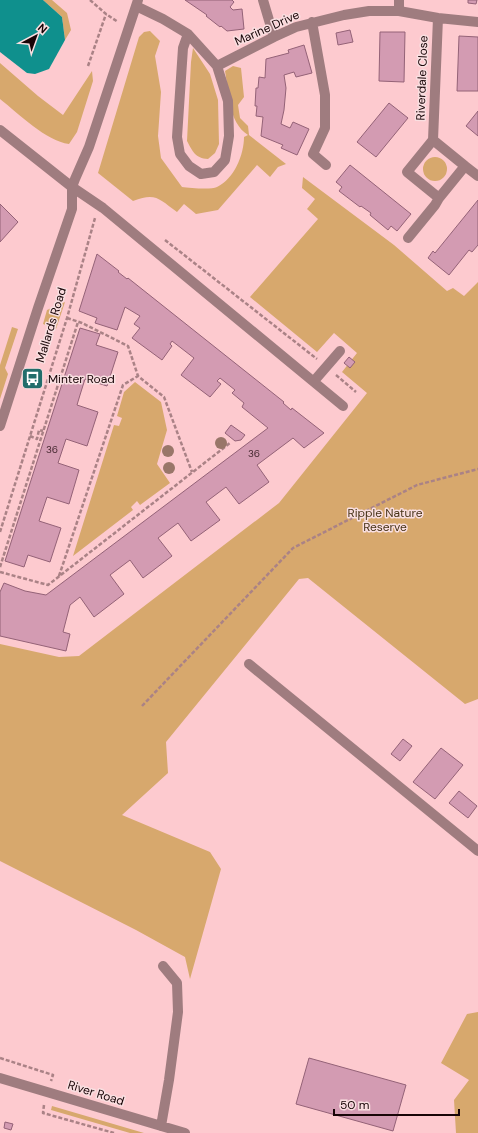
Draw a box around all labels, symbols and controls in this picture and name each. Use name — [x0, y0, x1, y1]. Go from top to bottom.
street label: Marine Drive — [232, 7, 302, 49]
north arrow — [16, 16, 56, 56]
text: N — [35, 21, 50, 36]
street label: Riverdale Close — [413, 35, 431, 121]
street label: Mallards Road — [32, 286, 70, 364]
bus stop icon: Minter Road — [20, 366, 46, 392]
place label: Minter Road — [48, 371, 115, 387]
house number: 36 — [46, 443, 58, 456]
house number: 36 — [248, 447, 260, 460]
park label: Ripple Nature Reserve — [348, 505, 423, 535]
street label: River Road — [66, 1077, 126, 1109]
scale bar — [334, 1091, 459, 1117]
text: 50 m — [340, 1097, 369, 1113]

